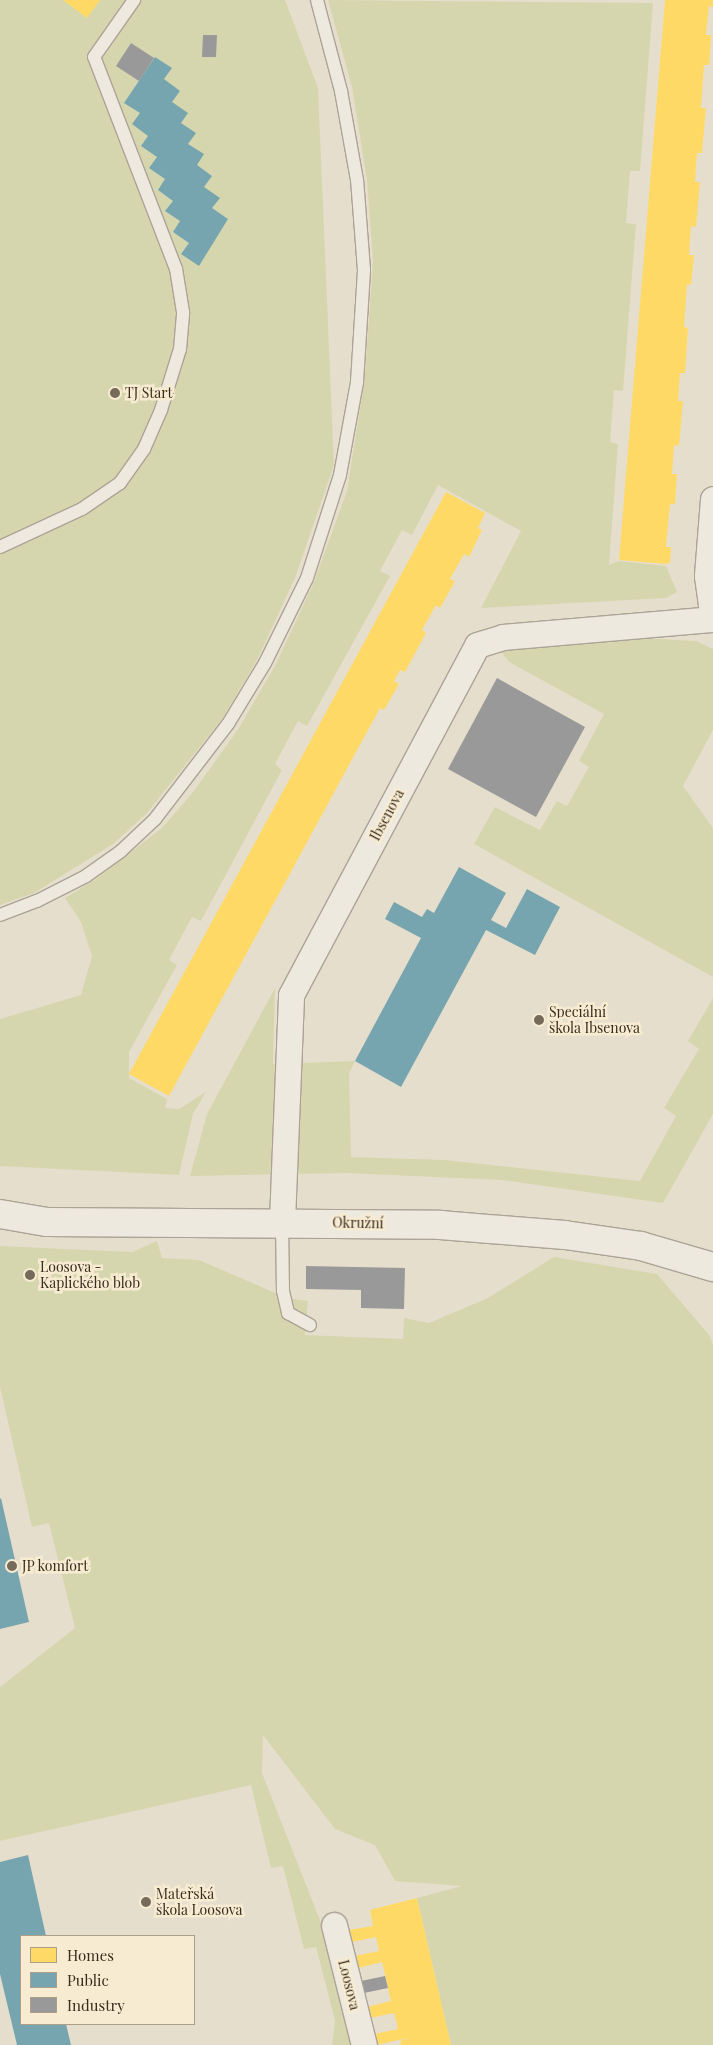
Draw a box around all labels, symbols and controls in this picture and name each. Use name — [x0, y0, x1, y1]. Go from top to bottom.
place label: TJ Start — [125, 385, 172, 401]
marker: TJ Start — [109, 387, 121, 399]
street label: Ibsenova — [367, 786, 407, 844]
place label: Speciální škola Ibsenova — [549, 1004, 640, 1036]
marker: Speciální škola Ibsenova — [533, 1014, 545, 1026]
street label: Okružní — [332, 1214, 384, 1232]
place label: Loosova - Kaplického blob — [40, 1259, 140, 1292]
marker: Loosova - Kaplického blob — [24, 1269, 36, 1281]
place label: JP komfort — [22, 1558, 89, 1574]
marker: JP komfort — [6, 1560, 18, 1572]
place label: Mateřská škola Loosova — [156, 1886, 243, 1918]
marker: Mateřská škola Loosova — [140, 1896, 152, 1908]
legend — [20, 1935, 195, 2025]
text: Homes — [67, 1945, 114, 1965]
street label: Loosova — [335, 1958, 363, 2012]
text: Public — [67, 1970, 109, 1990]
text: Industry — [67, 1995, 125, 2015]

